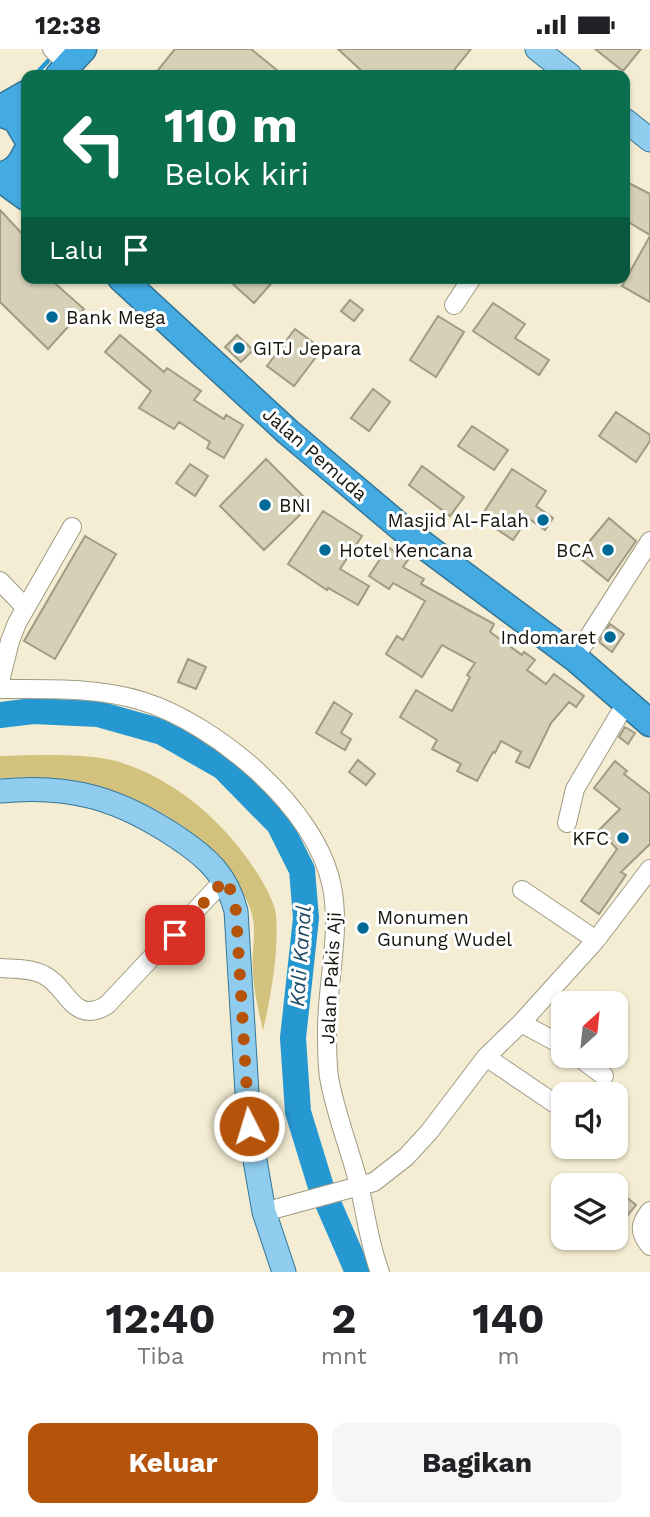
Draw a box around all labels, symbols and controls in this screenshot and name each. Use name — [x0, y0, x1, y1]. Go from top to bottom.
text: 12:38 — [35, 10, 101, 40]
text: 110 m — [164, 96, 298, 154]
icon: left — [49, 98, 140, 189]
text: Belok kiri — [164, 155, 309, 193]
icon: arrive — [117, 231, 155, 269]
text: Lalu — [49, 235, 103, 265]
place label: Bank Mega — [66, 306, 166, 329]
marker: Bank Mega — [44, 309, 60, 325]
place label: GITJ Jepara — [253, 337, 362, 360]
marker: GITJ Jepara — [231, 340, 247, 356]
street label: Jalan Pemuda — [258, 402, 372, 506]
place label: BNI — [279, 494, 311, 517]
marker: BNI — [257, 497, 273, 513]
place label: Masjid Al-Falah — [387, 509, 529, 532]
marker: Masjid Al-Falah — [535, 512, 551, 528]
place label: Hotel Kencana — [339, 539, 473, 562]
place label: BCA — [556, 539, 594, 562]
marker: Hotel Kencana — [317, 542, 333, 558]
marker: BCA — [600, 542, 616, 558]
place label: Indomaret — [500, 626, 596, 649]
marker: Indomaret — [602, 629, 618, 645]
place label: KFC — [572, 827, 609, 850]
marker: KFC — [615, 830, 631, 846]
pin — [145, 905, 205, 965]
water label: Kali Kanal — [284, 905, 316, 1007]
place label: Monumen Gunung Wudel — [377, 906, 512, 951]
street label: Jalan Pakis Aji — [316, 911, 346, 1045]
icon: arrive — [156, 916, 194, 954]
marker: Monumen Gunung Wudel — [355, 920, 371, 936]
north arrow — [551, 991, 628, 1067]
map controls — [551, 991, 628, 1250]
button: sound — [551, 1082, 628, 1159]
position arrow — [212, 1089, 286, 1163]
button: layers — [551, 1173, 628, 1250]
text: 12:40 — [106, 1294, 216, 1343]
text: 2 — [331, 1294, 356, 1343]
text: 140 — [472, 1294, 544, 1343]
text: Tiba — [137, 1343, 184, 1370]
text: mnt — [321, 1343, 367, 1370]
text: m — [497, 1343, 519, 1370]
button: Keluar — [28, 1423, 318, 1503]
button: Bagikan — [332, 1423, 622, 1503]

